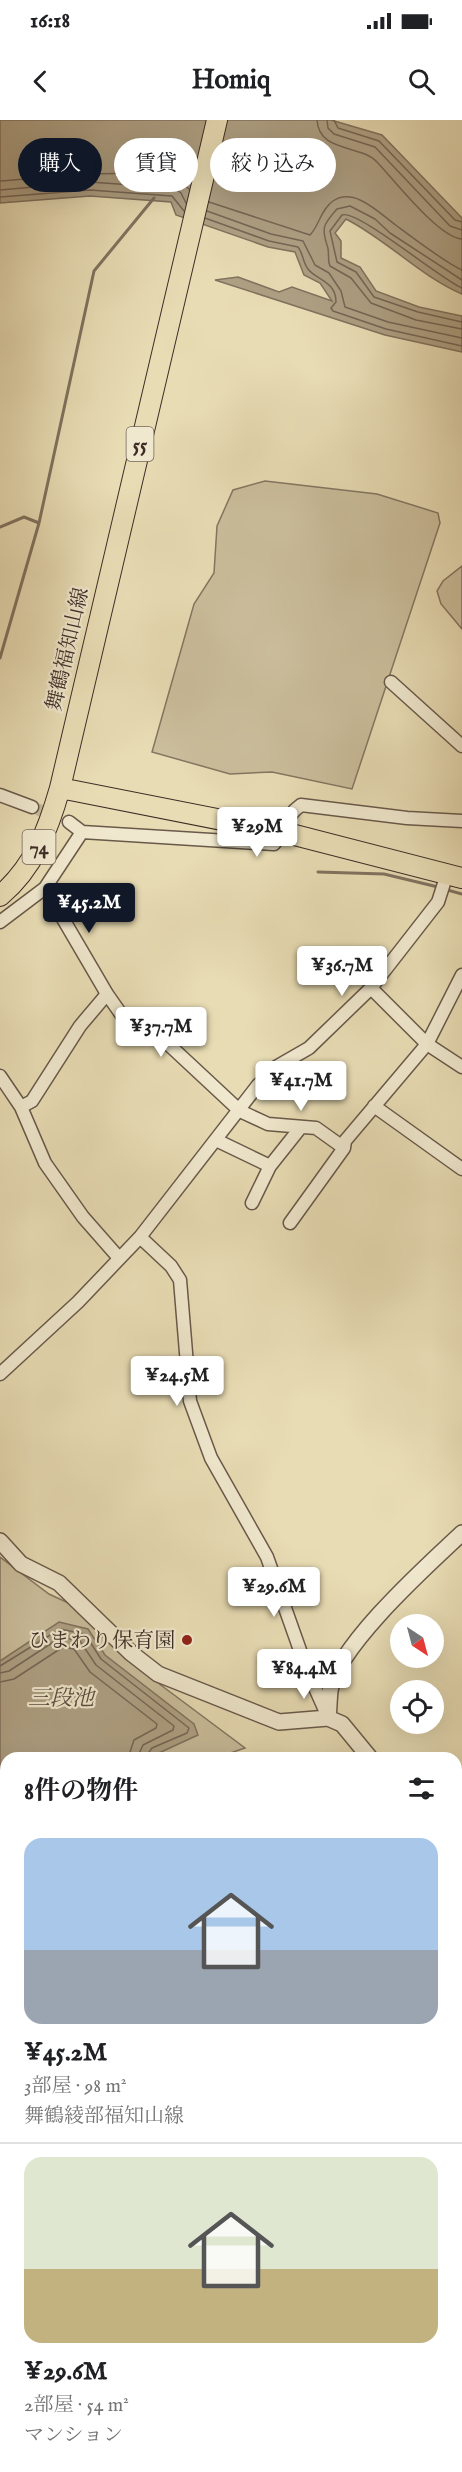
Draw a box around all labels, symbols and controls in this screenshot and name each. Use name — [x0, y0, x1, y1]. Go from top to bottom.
text: 16:18 — [30, 7, 70, 35]
text: Homiq — [192, 64, 270, 98]
icon: back — [24, 65, 57, 98]
icon: search — [405, 65, 438, 98]
chip: 購入 — [18, 138, 102, 192]
chip: 賃貸 — [114, 138, 198, 192]
chip: 絞り込み — [210, 138, 336, 192]
road number: 55 — [126, 427, 154, 461]
street label: 舞鶴福知山線 — [41, 585, 96, 714]
pin: ¥29M — [221, 807, 293, 858]
text: ¥29M — [231, 814, 283, 839]
road number: 74 — [22, 830, 56, 864]
pin: ¥45.2M — [40, 883, 138, 934]
text: ¥45.2M — [57, 890, 121, 915]
pin: ¥36.7M — [293, 946, 391, 997]
text: ¥36.7M — [311, 953, 373, 978]
pin: ¥37.7M — [112, 1007, 210, 1058]
text: ¥37.7M — [130, 1014, 192, 1039]
pin: ¥41.7M — [252, 1061, 350, 1112]
text: ¥41.7M — [269, 1068, 333, 1093]
pin: ¥24.5M — [128, 1356, 226, 1407]
text: ¥24.5M — [145, 1363, 209, 1388]
pin: ¥29.6M — [225, 1567, 323, 1618]
text: ¥29.6M — [242, 1574, 306, 1599]
north arrow — [390, 1614, 444, 1668]
map controls — [390, 1614, 444, 1734]
place label: ひまわり保育園 — [28, 1628, 175, 1655]
marker: ひまわり保育園 — [180, 1633, 194, 1647]
pin: ¥84.4M — [255, 1649, 353, 1700]
text: ¥84.4M — [271, 1656, 337, 1681]
button: locate — [390, 1680, 444, 1734]
water label: 三段池 — [28, 1685, 97, 1713]
icon: filters — [405, 1772, 438, 1805]
text: 8件の物件 — [24, 1775, 138, 1808]
icon: home — [177, 1877, 285, 1985]
text: ¥45.2M — [24, 2036, 107, 2069]
text: 3部屋 · 98 m² — [24, 2074, 127, 2099]
text: 舞鶴綾部福知山線 — [24, 2104, 184, 2129]
icon: home — [177, 2196, 285, 2304]
text: ¥29.6M — [24, 2355, 108, 2388]
text: 2部屋 · 54 m² — [24, 2393, 129, 2418]
text: マンション — [24, 2423, 123, 2448]

